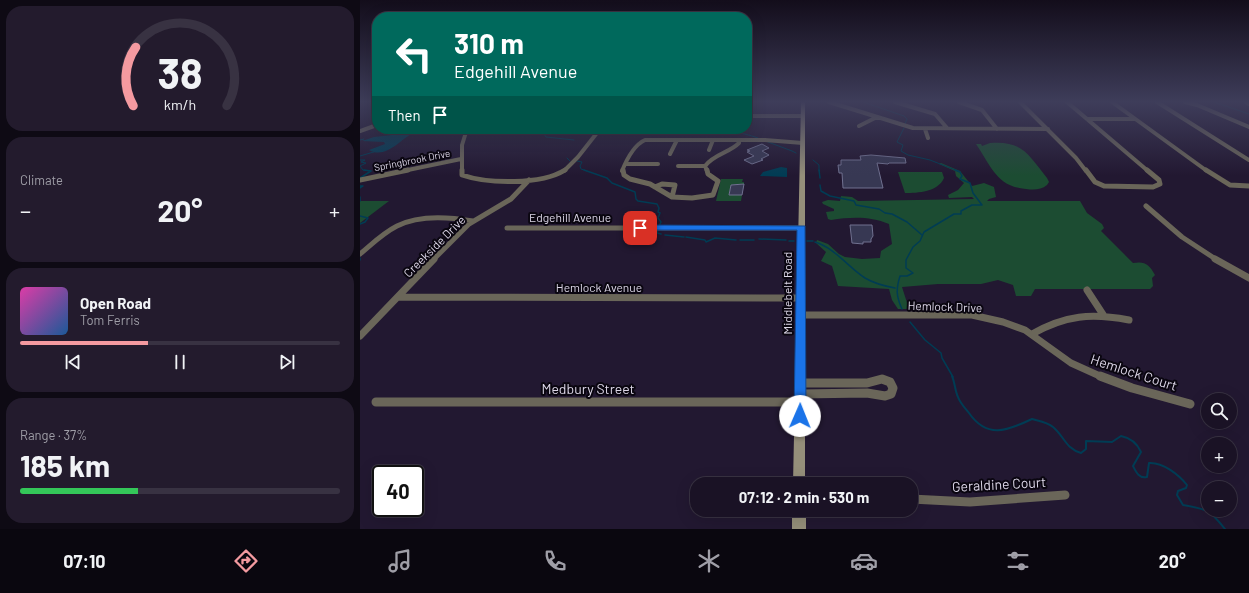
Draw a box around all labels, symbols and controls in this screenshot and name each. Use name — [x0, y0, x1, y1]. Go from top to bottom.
text: 310 m — [454, 26, 524, 60]
icon: left — [388, 28, 440, 80]
text: 38 — [158, 47, 202, 97]
text: Edgehill Avenue — [454, 60, 577, 82]
text: km/h — [164, 96, 196, 113]
icon: arrive — [429, 104, 451, 126]
text: Then — [388, 106, 421, 124]
street label: Springbrook Drive — [373, 147, 451, 173]
text: Climate — [20, 172, 63, 188]
text: 20° — [157, 192, 203, 228]
text: − — [20, 197, 31, 223]
text: + — [329, 197, 340, 223]
street label: Edgehill Avenue — [529, 210, 611, 224]
pin — [623, 211, 657, 245]
street label: Creekside Drive — [400, 212, 468, 280]
icon: arrive — [629, 217, 651, 239]
street label: Middlebelt Road — [780, 252, 794, 334]
street label: Hemlock Avenue — [556, 280, 642, 294]
text: Open Road — [80, 294, 151, 312]
street label: Hemlock Drive — [907, 298, 983, 314]
text: Tom Ferris — [80, 312, 140, 328]
street label: Hemlock Court — [1089, 350, 1179, 394]
icon: previous — [62, 351, 84, 373]
icon: pause — [169, 351, 191, 373]
icon: next — [276, 351, 298, 373]
street label: Medbury Street — [541, 380, 635, 397]
map controls — [1201, 393, 1237, 517]
button: search — [1201, 393, 1237, 429]
position arrow — [779, 395, 821, 437]
text: Range · 37% — [20, 427, 87, 443]
button: + — [1201, 437, 1237, 473]
text: 185 km — [20, 447, 110, 483]
speed limit sign: 40 — [372, 465, 424, 517]
street label: Geraldine Court — [951, 473, 1047, 495]
button: − — [1201, 481, 1237, 517]
text: 07:12 · 2 min · 530 m — [739, 488, 869, 506]
icon: directions — [232, 547, 260, 575]
icon: music — [386, 547, 414, 575]
icon: phone — [541, 547, 569, 575]
icon: climate — [695, 547, 723, 575]
icon: car — [850, 547, 878, 575]
icon: filters — [1004, 547, 1032, 575]
text: 07:10 — [63, 550, 106, 572]
text: 20° — [1159, 550, 1186, 572]

